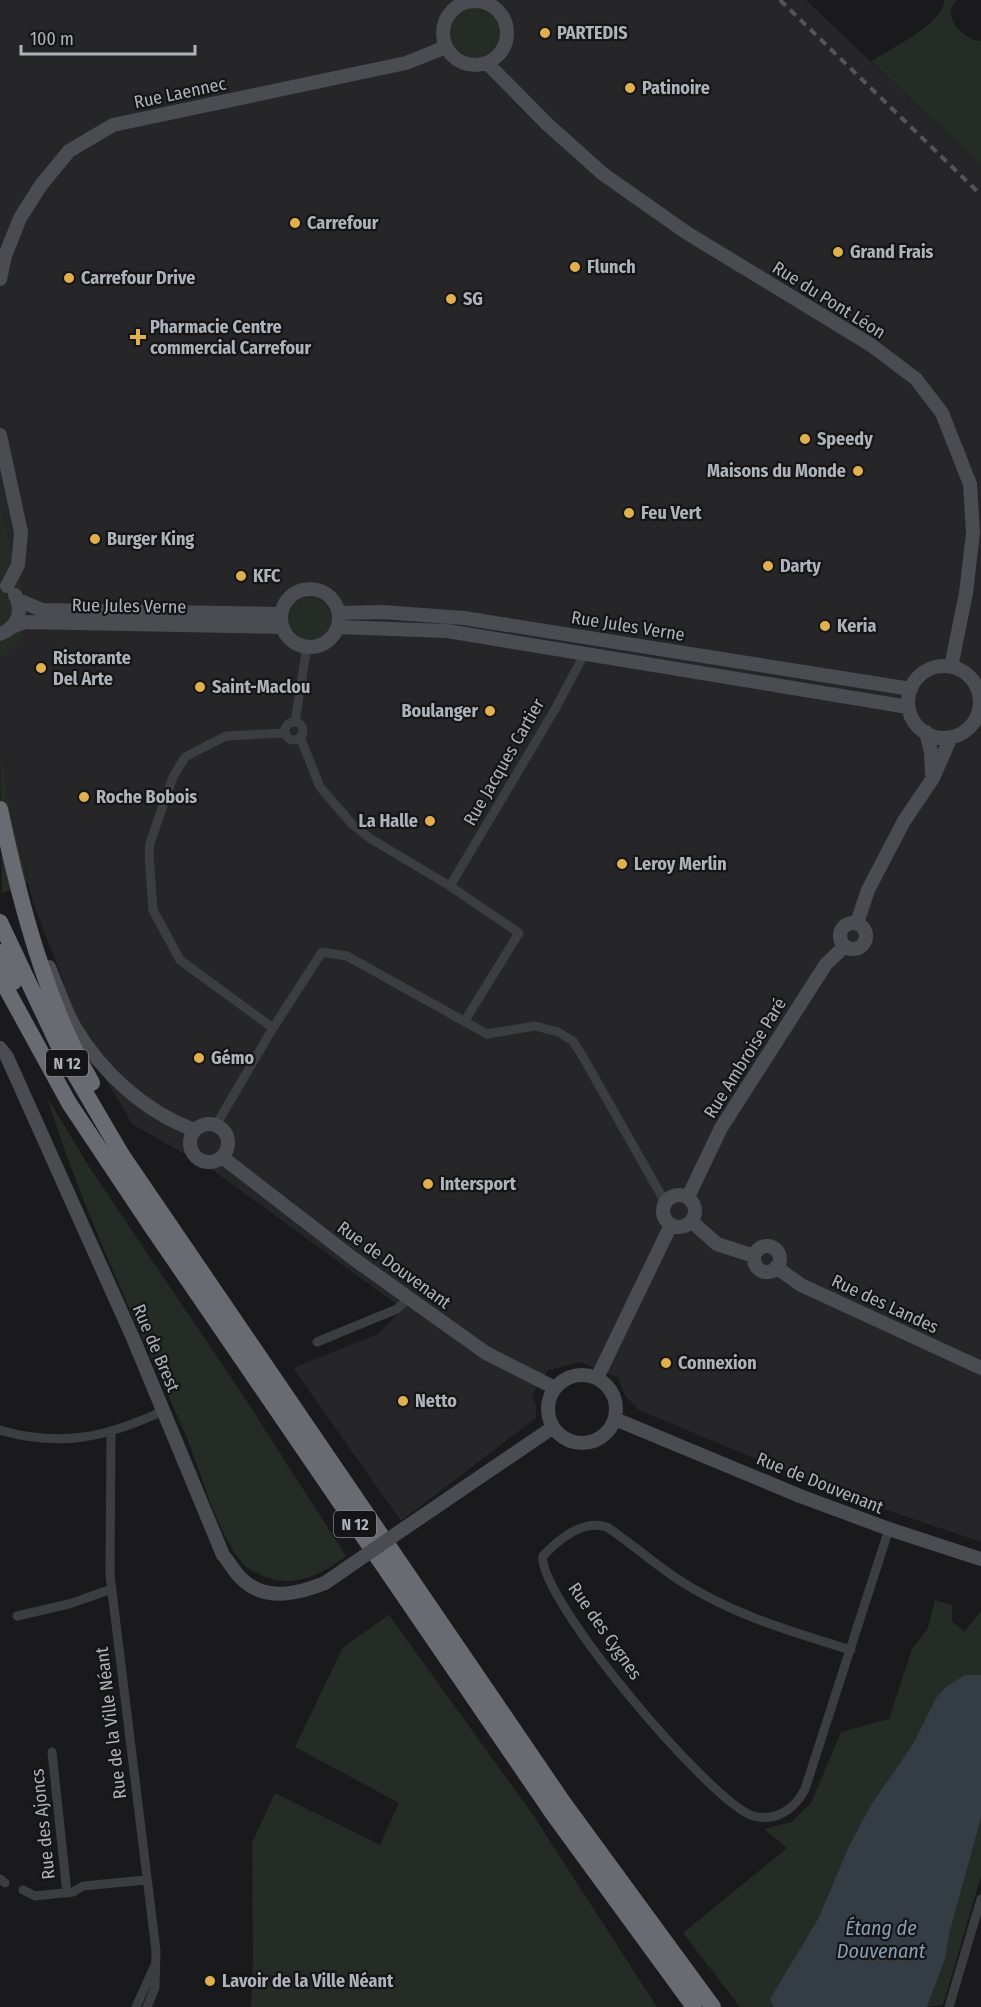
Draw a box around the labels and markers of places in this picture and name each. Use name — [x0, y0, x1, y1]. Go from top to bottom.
place label: PARTEDIS — [557, 22, 628, 44]
marker: PARTEDIS — [538, 26, 552, 40]
place label: Patinoire — [642, 77, 710, 99]
marker: Patinoire — [623, 81, 637, 95]
place label: Carrefour — [307, 212, 379, 234]
marker: Carrefour — [288, 216, 302, 230]
place label: Grand Frais — [850, 241, 934, 263]
marker: Grand Frais — [831, 245, 845, 259]
place label: Flunch — [587, 256, 636, 278]
marker: Flunch — [568, 260, 582, 274]
place label: Carrefour Drive — [81, 267, 195, 289]
marker: Carrefour Drive — [62, 271, 76, 285]
place label: SG — [463, 288, 483, 310]
marker: SG — [444, 292, 458, 306]
place label: Pharmacie Centre commercial Carrefour — [150, 316, 311, 359]
marker: Pharmacie Centre commercial Carrefour — [131, 330, 145, 344]
place label: Speedy — [817, 428, 873, 450]
marker: Speedy — [798, 432, 812, 446]
place label: Maisons du Monde — [707, 460, 846, 482]
marker: Maisons du Monde — [851, 464, 865, 478]
place label: Feu Vert — [641, 502, 702, 524]
marker: Feu Vert — [622, 506, 636, 520]
place label: Burger King — [107, 528, 194, 550]
marker: Burger King — [88, 532, 102, 546]
place label: Darty — [780, 555, 821, 577]
marker: Darty — [761, 559, 775, 573]
place label: KFC — [253, 565, 281, 587]
marker: KFC — [234, 569, 248, 583]
place label: Keria — [837, 615, 877, 637]
marker: Keria — [818, 619, 832, 633]
place label: Ristorante Del Arte — [53, 647, 131, 690]
marker: Ristorante Del Arte — [34, 661, 48, 675]
place label: Saint-Maclou — [212, 676, 310, 698]
marker: Saint-Maclou — [193, 680, 207, 694]
place label: Boulanger — [402, 700, 478, 722]
marker: Boulanger — [483, 704, 497, 718]
place label: Roche Bobois — [96, 786, 197, 808]
marker: Roche Bobois — [77, 790, 91, 804]
place label: La Halle — [359, 810, 418, 832]
marker: La Halle — [423, 814, 437, 828]
place label: Leroy Merlin — [634, 853, 727, 875]
marker: Leroy Merlin — [615, 857, 629, 871]
place label: Gémo — [211, 1047, 254, 1069]
marker: Gémo — [192, 1051, 206, 1065]
place label: Intersport — [440, 1173, 517, 1195]
marker: Intersport — [421, 1177, 435, 1191]
place label: Connexion — [678, 1352, 757, 1374]
marker: Connexion — [659, 1356, 673, 1370]
place label: Netto — [415, 1390, 457, 1412]
marker: Netto — [396, 1394, 410, 1408]
place label: Lavoir de la Ville Néant — [222, 1970, 394, 1992]
marker: Lavoir de la Ville Néant — [203, 1974, 217, 1988]

